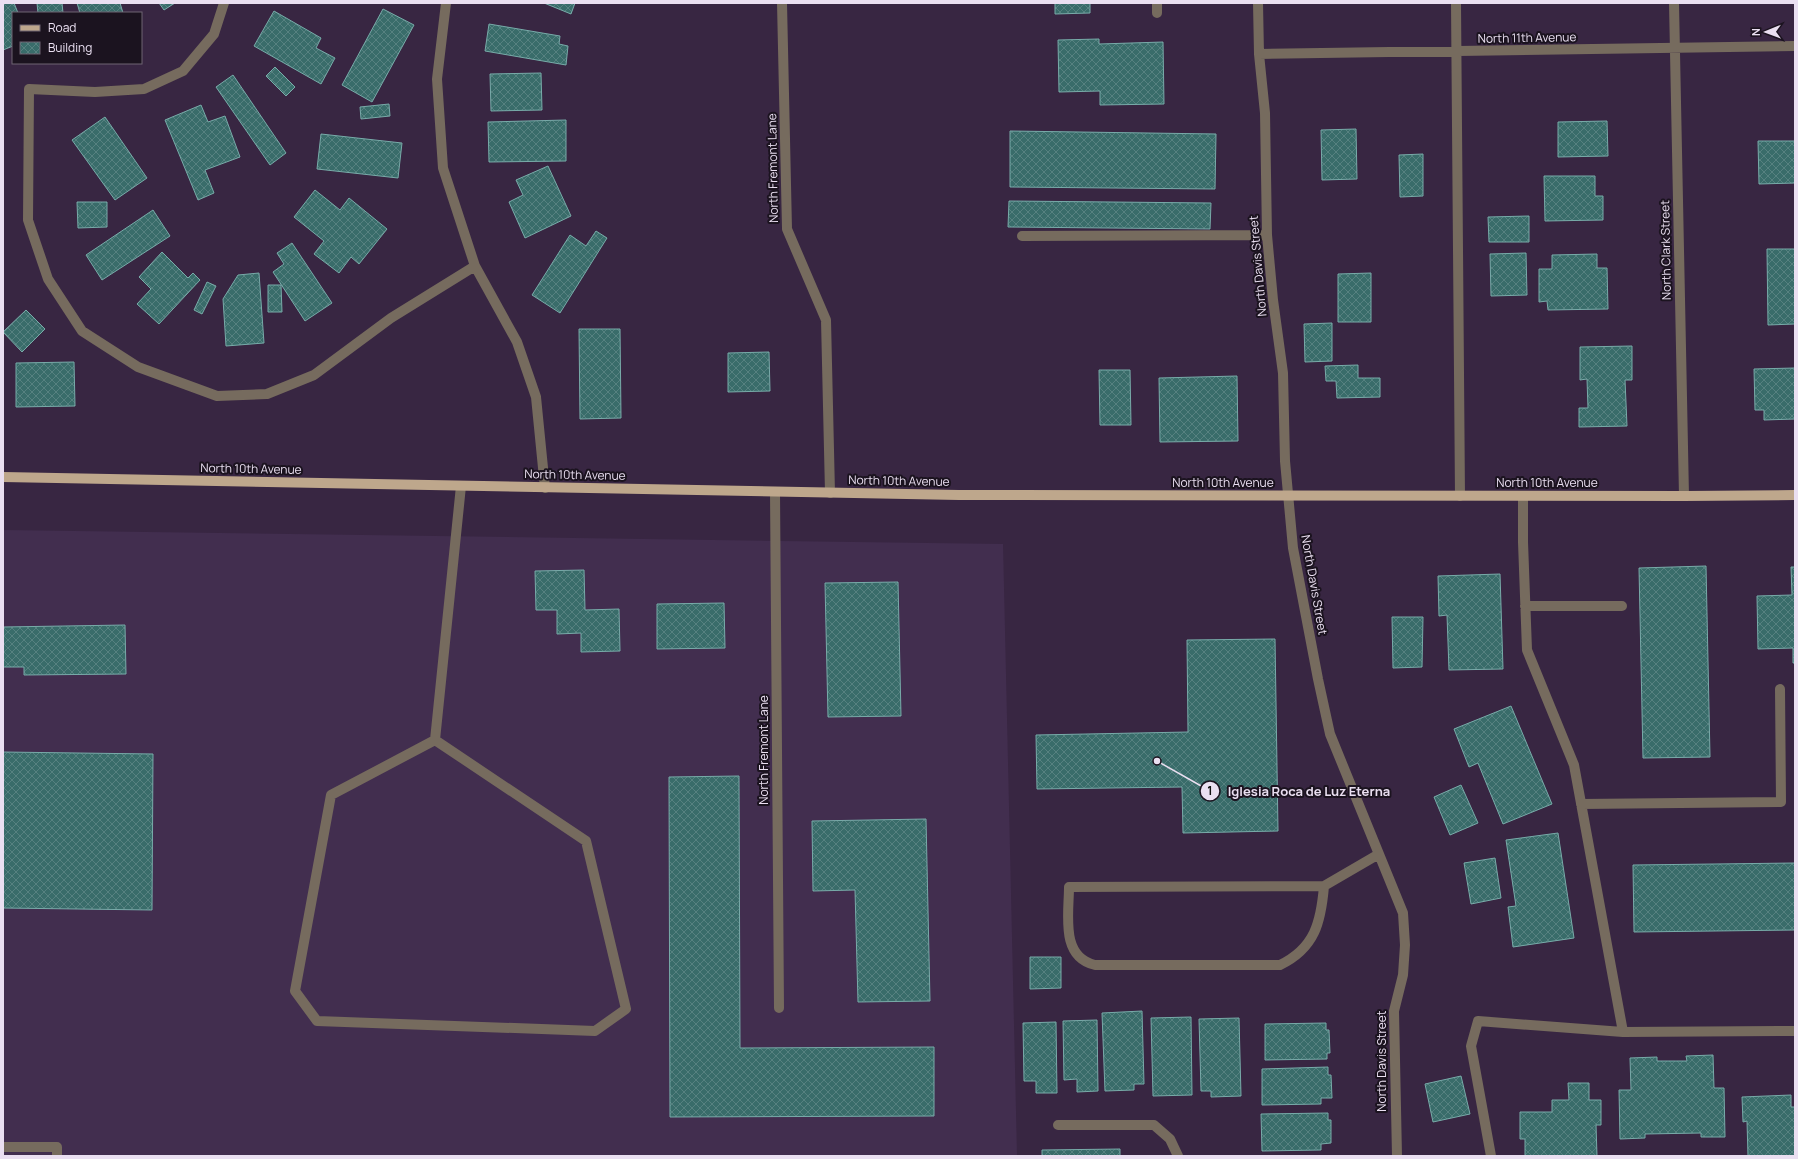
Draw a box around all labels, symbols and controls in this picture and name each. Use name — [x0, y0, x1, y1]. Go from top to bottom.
legend — [12, 12, 142, 64]
north arrow — [1746, 12, 1786, 52]
text: Road — [48, 19, 76, 36]
street label: North 11th Avenue — [1477, 28, 1577, 47]
text: N — [1748, 28, 1763, 36]
text: Building — [48, 39, 92, 56]
street label: North Fremont Lane — [763, 113, 782, 223]
street label: North Clark Street — [1656, 200, 1675, 300]
street label: North Davis Street — [1245, 215, 1270, 317]
street label: North 10th Avenue — [200, 459, 302, 478]
street label: North 10th Avenue — [524, 465, 626, 484]
street label: North 10th Avenue — [848, 471, 950, 490]
street label: North 10th Avenue — [1172, 474, 1274, 491]
street label: North 10th Avenue — [1496, 474, 1598, 491]
street label: North Davis Street — [1297, 534, 1332, 636]
street label: North Fremont Lane — [755, 695, 772, 805]
callout: Iglesia Roca de Luz Eterna — [1200, 779, 1398, 804]
text: 1 — [1207, 782, 1213, 799]
text: Iglesia Roca de Luz Eterna — [1228, 782, 1390, 800]
street label: North Davis Street — [1373, 1010, 1390, 1112]

